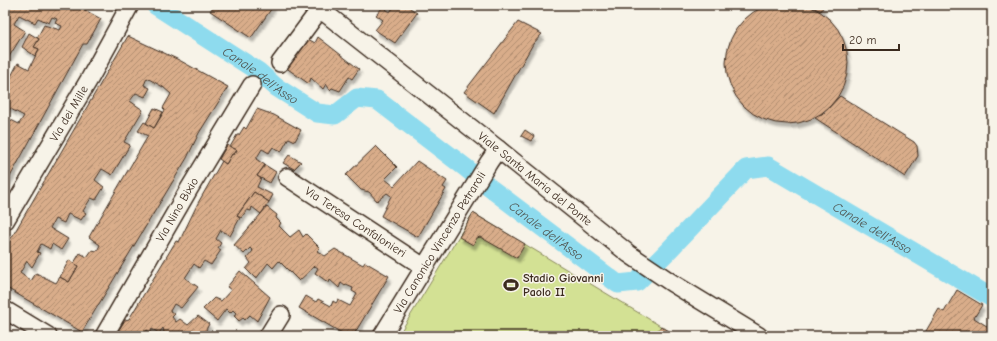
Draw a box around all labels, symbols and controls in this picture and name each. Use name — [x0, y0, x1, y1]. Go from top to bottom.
scale bar — [843, 26, 899, 52]
text: 20 m — [849, 33, 877, 47]
water label: Canale dell'Asso — [220, 43, 301, 107]
street label: Via dei Mille — [47, 83, 91, 144]
street label: Viale Santa Maria del Ponte — [475, 129, 595, 229]
street label: Via Canonico Vincenzo Petraroli — [391, 169, 488, 316]
street label: Via Nino Bixio — [153, 175, 201, 244]
street label: Via Teresa Confalonieri — [302, 184, 409, 260]
water label: Canale dell'Asso — [507, 198, 587, 263]
water label: Canale dell'Asso — [830, 199, 915, 257]
place label: Stadio Giovanni Paolo II — [523, 271, 604, 299]
sports icon: Stadio Giovanni Paolo II — [502, 276, 520, 294]

